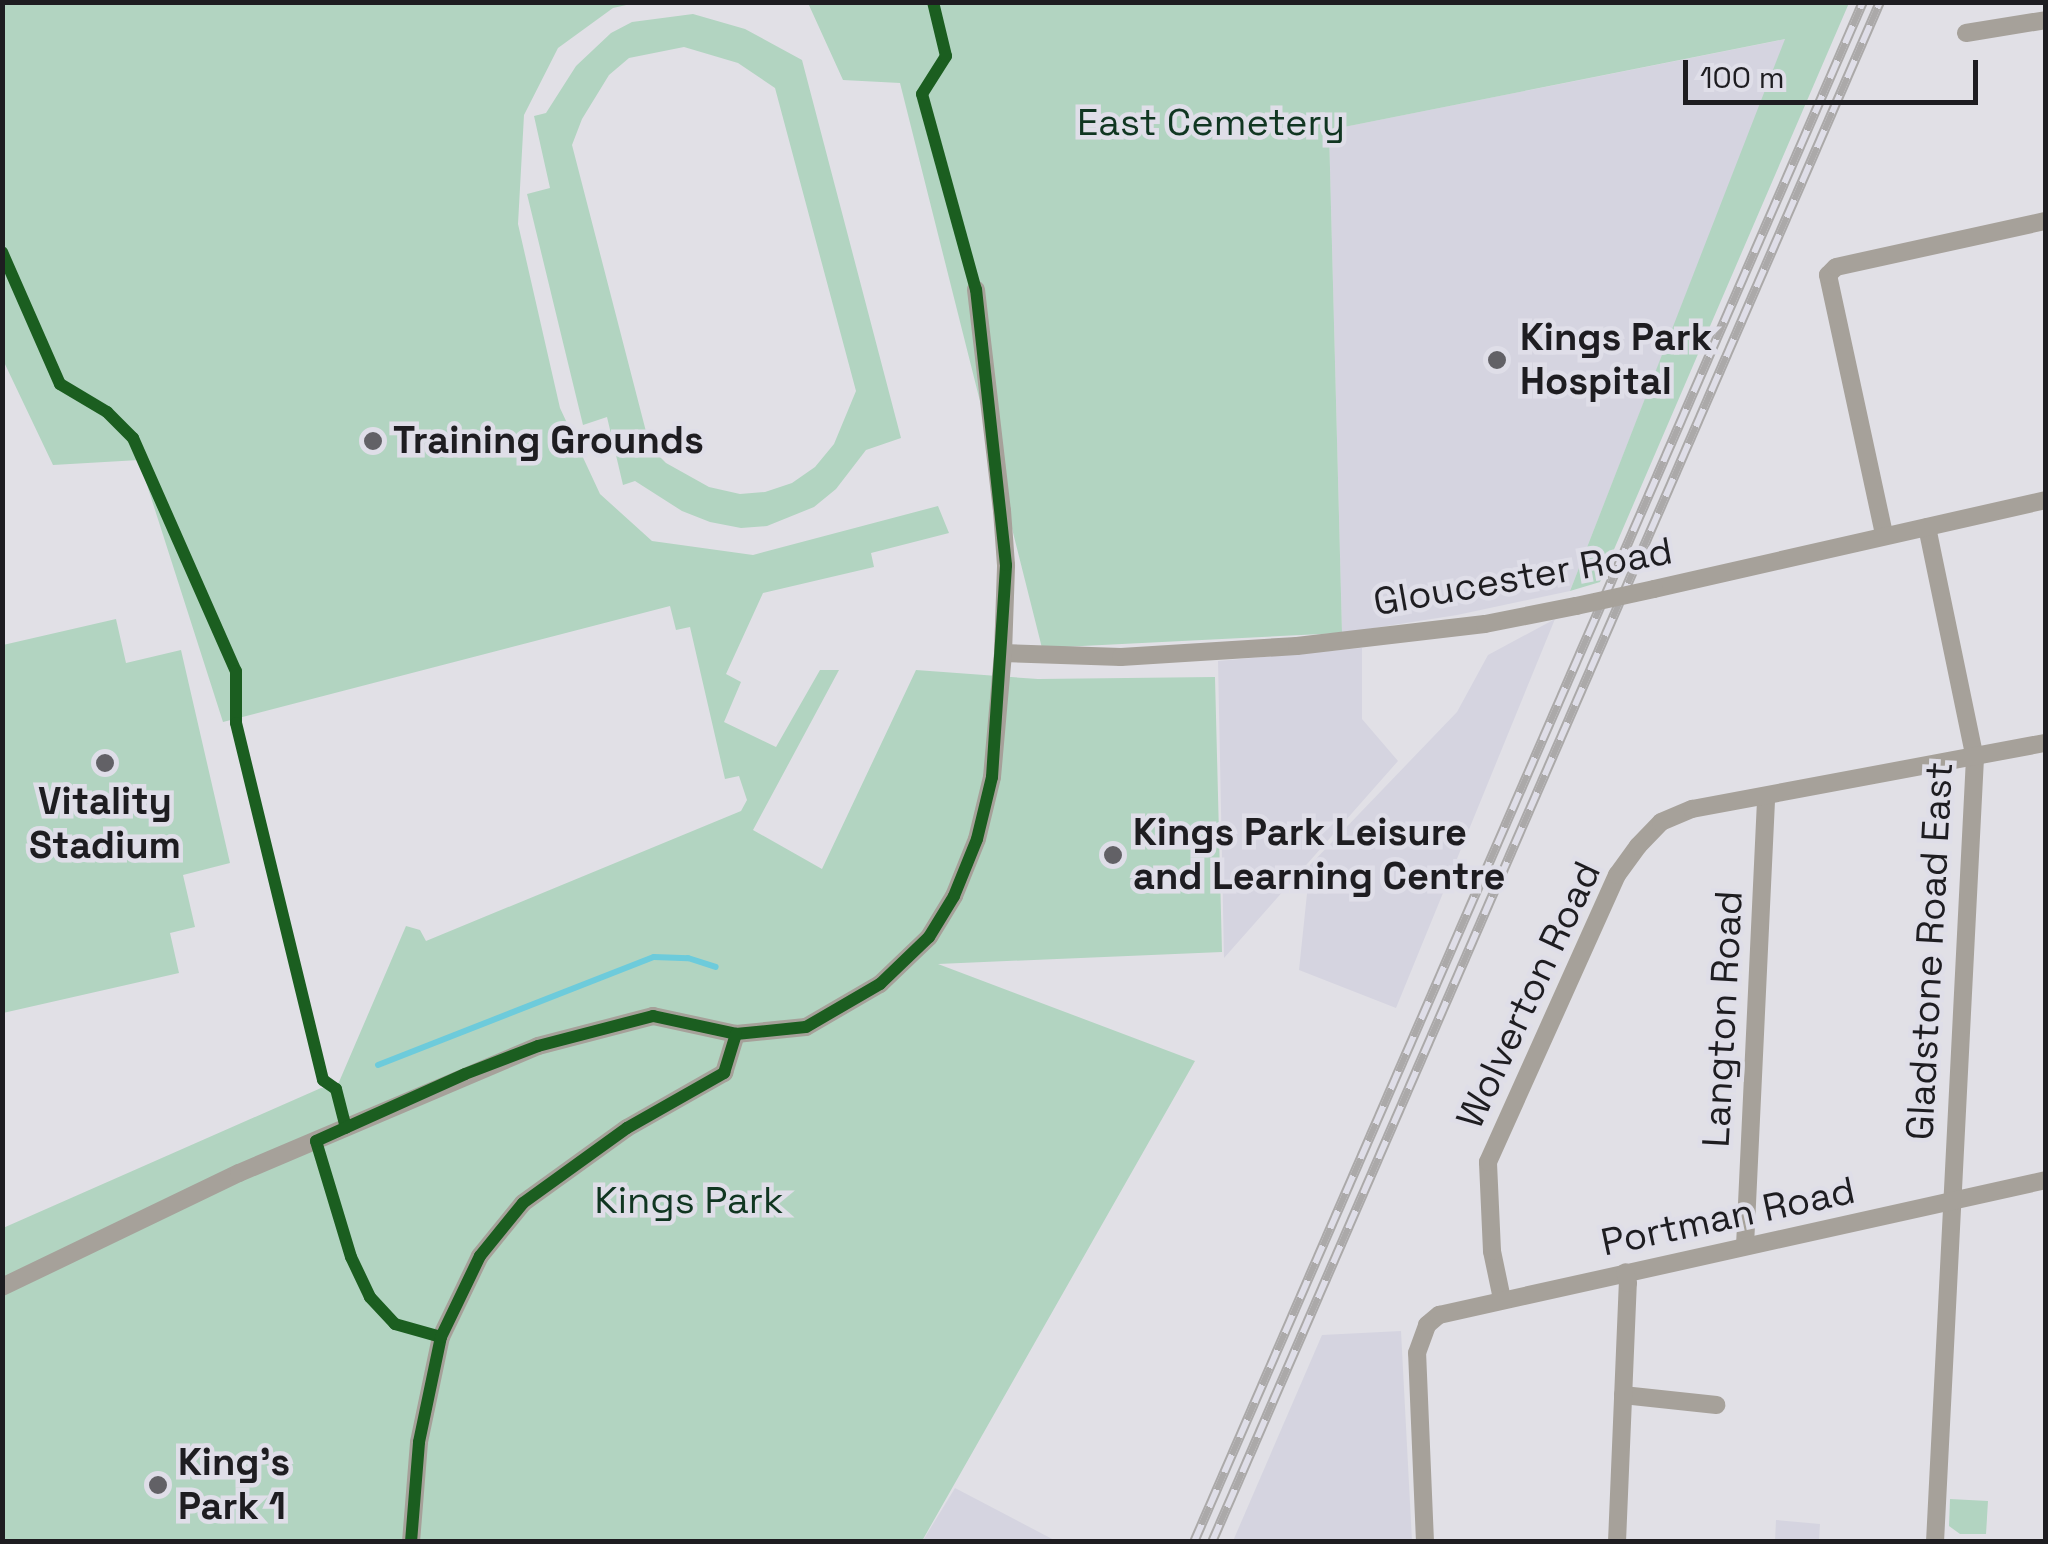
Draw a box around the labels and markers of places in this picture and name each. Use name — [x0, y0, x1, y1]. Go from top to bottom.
place label: Kings Park Hospital — [1520, 315, 1712, 404]
marker: Kings Park Hospital — [1484, 347, 1510, 373]
place label: Training Grounds — [393, 418, 704, 464]
marker: Training Grounds — [362, 430, 384, 452]
marker: Vitality Stadium — [94, 752, 116, 774]
place label: Vitality Stadium — [29, 779, 181, 868]
place label: Kings Park Leisure and Learning Centre — [1133, 810, 1506, 899]
marker: Kings Park Leisure and Learning Centre — [1102, 844, 1124, 866]
place label: King's Park 1 — [178, 1440, 290, 1530]
marker: King's Park 1 — [147, 1474, 169, 1496]

